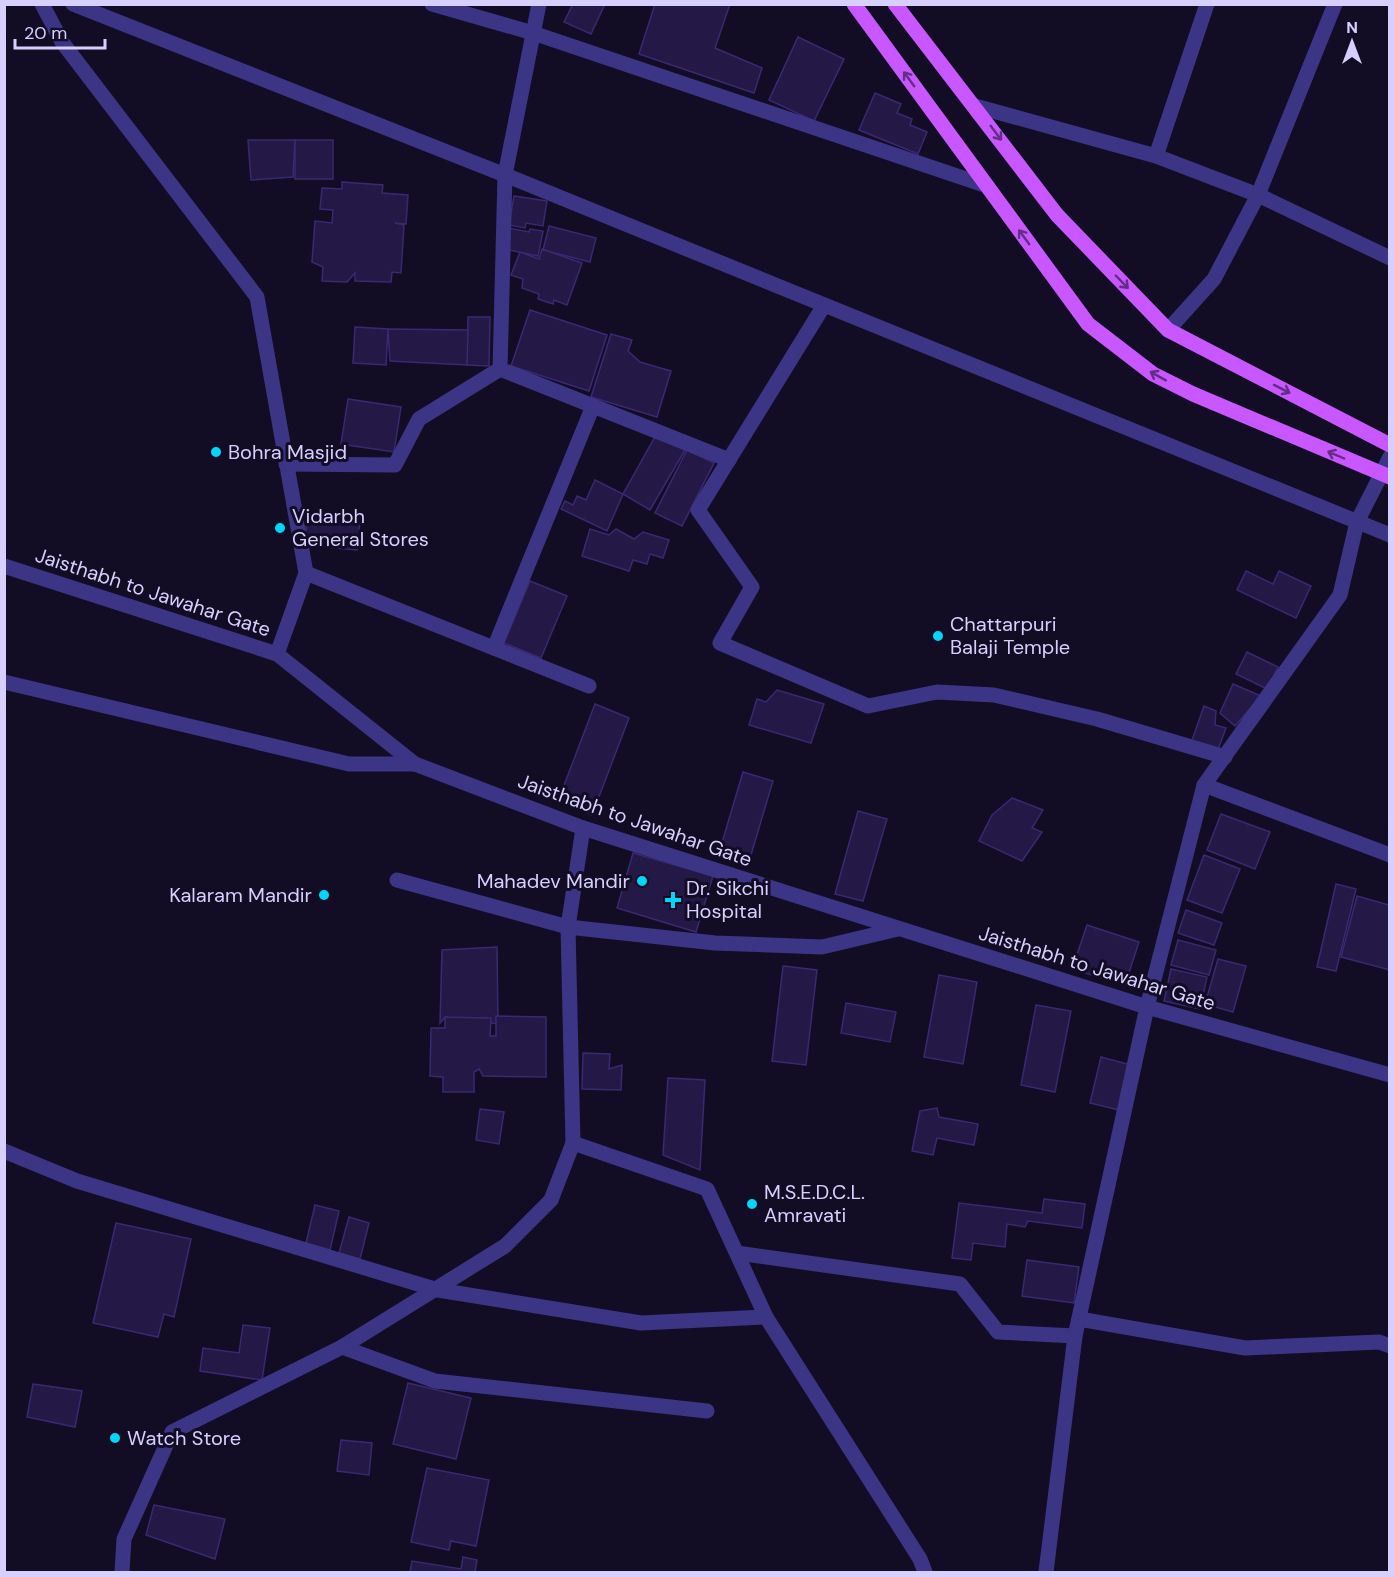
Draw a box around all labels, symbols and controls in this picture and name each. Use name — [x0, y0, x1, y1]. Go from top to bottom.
scale bar — [15, 12, 105, 50]
north arrow — [1322, 12, 1382, 72]
text: N — [1346, 17, 1358, 38]
text: 20 m — [24, 21, 67, 45]
one-way arrow — [902, 72, 915, 88]
one-way arrow — [989, 125, 1002, 141]
one-way arrow — [1018, 229, 1030, 245]
one-way arrow — [1114, 274, 1129, 289]
one-way arrow — [1149, 370, 1167, 381]
one-way arrow — [1272, 384, 1290, 395]
place label: Bohra Masjid — [228, 439, 347, 465]
marker: Bohra Masjid — [209, 445, 223, 459]
one-way arrow — [1327, 449, 1345, 460]
place label: Vidarbh General Stores — [292, 503, 429, 552]
marker: Vidarbh General Stores — [273, 521, 287, 535]
street label: Jaisthabh to Jawahar Gate — [32, 542, 274, 642]
place label: Chattarpuri Balaji Temple — [950, 611, 1070, 660]
marker: Chattarpuri Balaji Temple — [931, 629, 945, 643]
street label: Jaisthabh to Jawahar Gate — [515, 768, 755, 872]
place label: Mahadev Mandir — [477, 868, 630, 894]
marker: Mahadev Mandir — [635, 874, 649, 888]
place label: Dr. Sikchi Hospital — [686, 875, 769, 924]
place label: Kalaram Mandir — [169, 882, 312, 908]
marker: Kalaram Mandir — [317, 888, 331, 902]
marker: Dr. Sikchi Hospital — [664, 891, 682, 909]
street label: Jaisthabh to Jawahar Gate — [976, 920, 1218, 1016]
place label: M.S.E.D.C.L. Amravati — [764, 1179, 865, 1228]
marker: M.S.E.D.C.L. Amravati — [745, 1197, 759, 1211]
place label: Watch Store — [127, 1425, 241, 1451]
marker: Watch Store — [108, 1431, 122, 1445]

